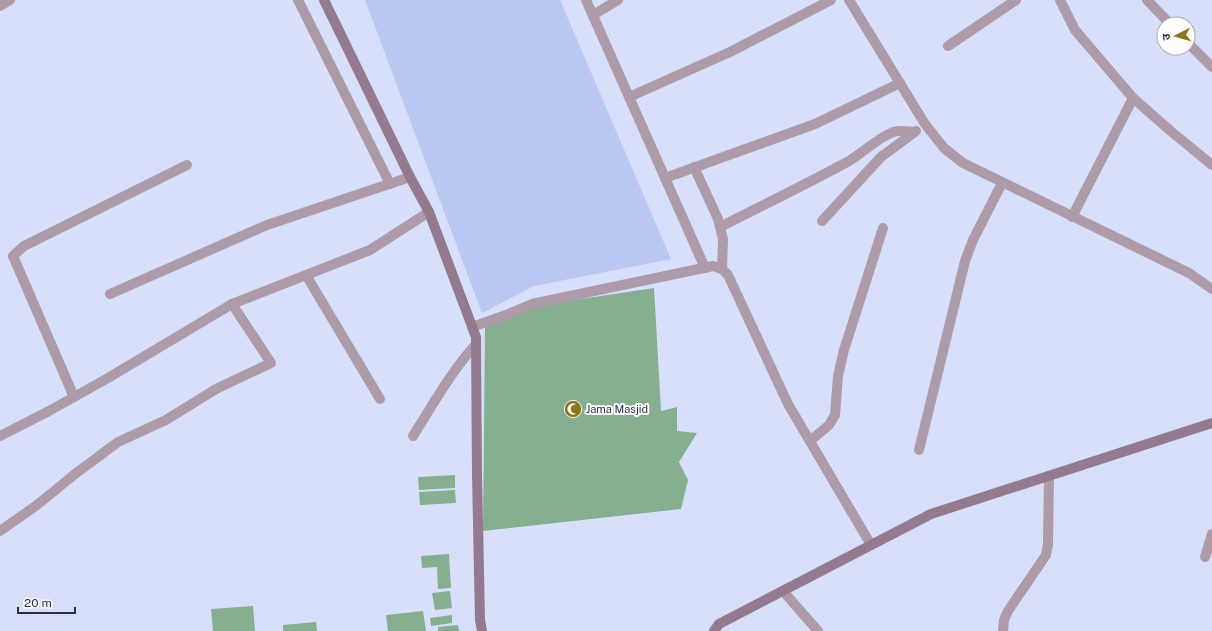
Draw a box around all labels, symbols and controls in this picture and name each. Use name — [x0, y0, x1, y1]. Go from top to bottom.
north arrow — [1156, 16, 1196, 56]
text: उ — [1160, 33, 1172, 41]
mosque icon: Jama Masjid — [563, 399, 583, 419]
place label: Jama Masjid — [586, 403, 648, 415]
scale bar — [18, 589, 75, 615]
text: 20 m — [24, 596, 52, 610]

